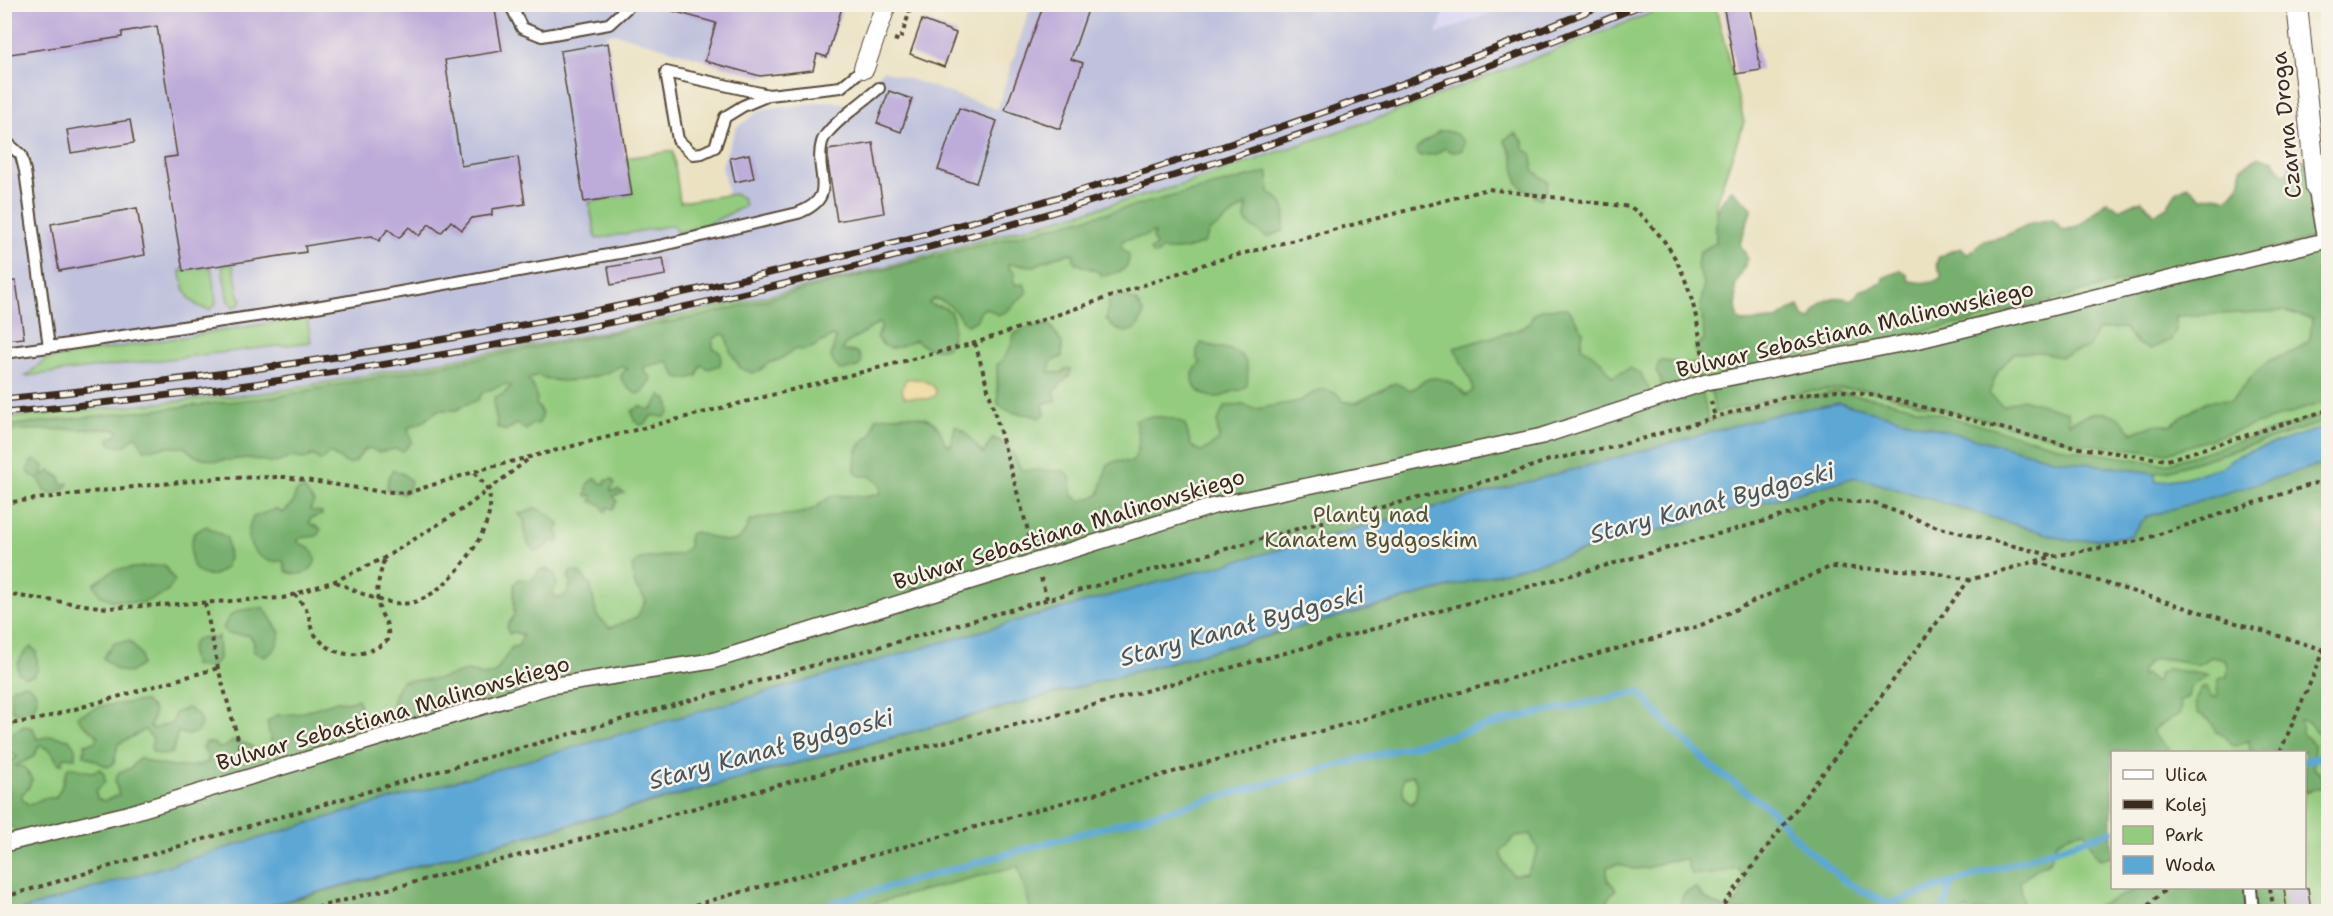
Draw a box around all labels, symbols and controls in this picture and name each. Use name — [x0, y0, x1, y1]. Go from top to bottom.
street label: Czarna Droga — [2264, 50, 2308, 200]
street label: Bulwar Sebastiana Malinowskiego — [1673, 274, 2037, 384]
water label: Stary Kanał Bydgoski — [1586, 455, 1839, 551]
street label: Bulwar Sebastiana Malinowskiego — [890, 462, 1248, 596]
park label: Planty nad Kanałem Bydgoskim — [1264, 500, 1478, 554]
water label: Stary Kanał Bydgoski — [1116, 578, 1369, 674]
street label: Bulwar Sebastiana Malinowskiego — [213, 649, 573, 777]
water label: Stary Kanał Bydgoski — [645, 701, 898, 797]
legend — [2111, 751, 2306, 889]
text: Ulica — [2165, 763, 2207, 787]
text: Kolej — [2165, 793, 2207, 817]
text: Park — [2165, 823, 2204, 847]
text: Woda — [2165, 853, 2215, 877]

